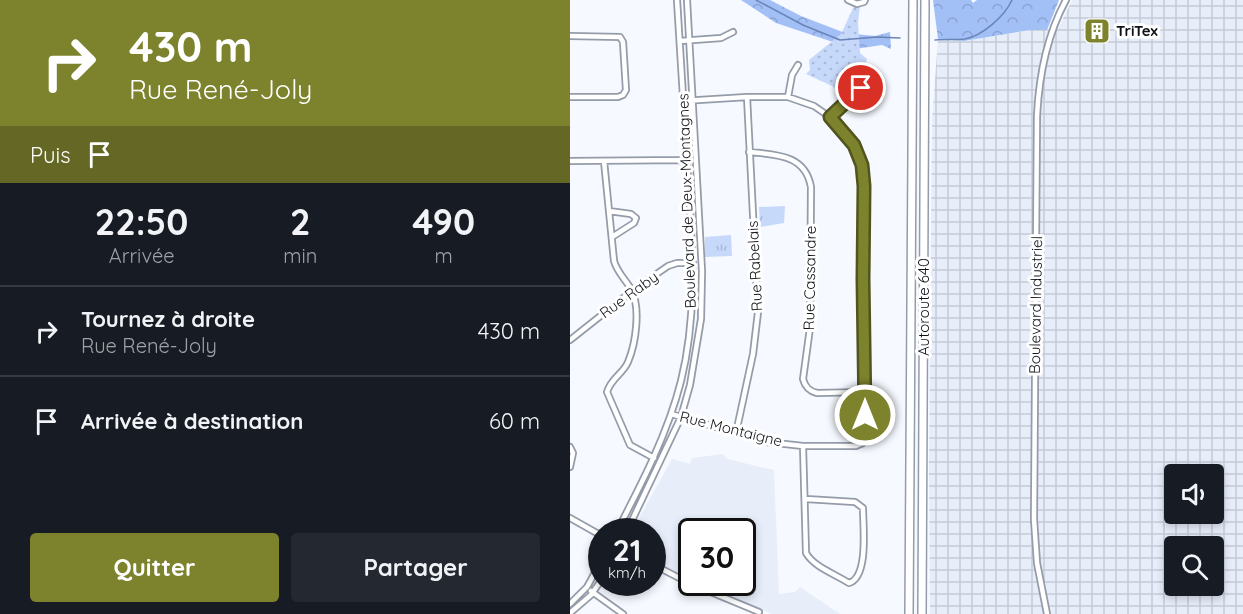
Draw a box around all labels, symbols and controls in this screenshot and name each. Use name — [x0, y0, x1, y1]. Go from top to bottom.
building icon: TriTex — [1082, 16, 1112, 46]
text: 430 m — [129, 20, 253, 73]
place label: TriTex — [1116, 21, 1159, 40]
icon: right — [30, 24, 108, 102]
pin — [835, 62, 886, 113]
icon: arrive — [844, 71, 877, 104]
text: Rue René-Joly — [129, 72, 312, 106]
street label: Boulevard de Deux-Montagnes — [673, 93, 700, 309]
icon: arrive — [83, 138, 116, 171]
text: Puis — [30, 141, 71, 169]
text: 22:50 — [95, 199, 188, 244]
text: 2 — [290, 199, 311, 244]
text: 490 — [412, 199, 475, 244]
street label: Rue Rabelais — [743, 220, 766, 312]
street label: Rue Cassandre — [799, 225, 820, 331]
street label: Boulevard Industriel — [1025, 236, 1046, 374]
text: Arrivée — [109, 243, 174, 268]
text: min — [283, 243, 317, 268]
text: m — [435, 243, 453, 268]
street label: Autoroute 640 — [914, 258, 933, 356]
street label: Rue Raby — [596, 267, 662, 322]
text: Tournez à droite — [81, 305, 255, 333]
icon: right — [30, 315, 63, 348]
text: 430 m — [478, 317, 540, 345]
text: Rue René-Joly — [81, 333, 217, 358]
position arrow — [833, 383, 897, 447]
icon: arrive — [30, 405, 63, 438]
text: Arrivée à destination — [81, 407, 303, 435]
text: 60 m — [489, 407, 540, 435]
street label: Rue Montaigne — [678, 407, 784, 450]
map controls — [1164, 464, 1224, 596]
button: sound — [1164, 464, 1224, 524]
speed limit sign: 30 — [678, 518, 756, 596]
text: 21 — [613, 531, 641, 569]
button: Quitter — [30, 533, 279, 602]
button: Partager — [291, 533, 540, 602]
button: search — [1164, 536, 1224, 596]
text: km/h — [608, 563, 646, 582]

